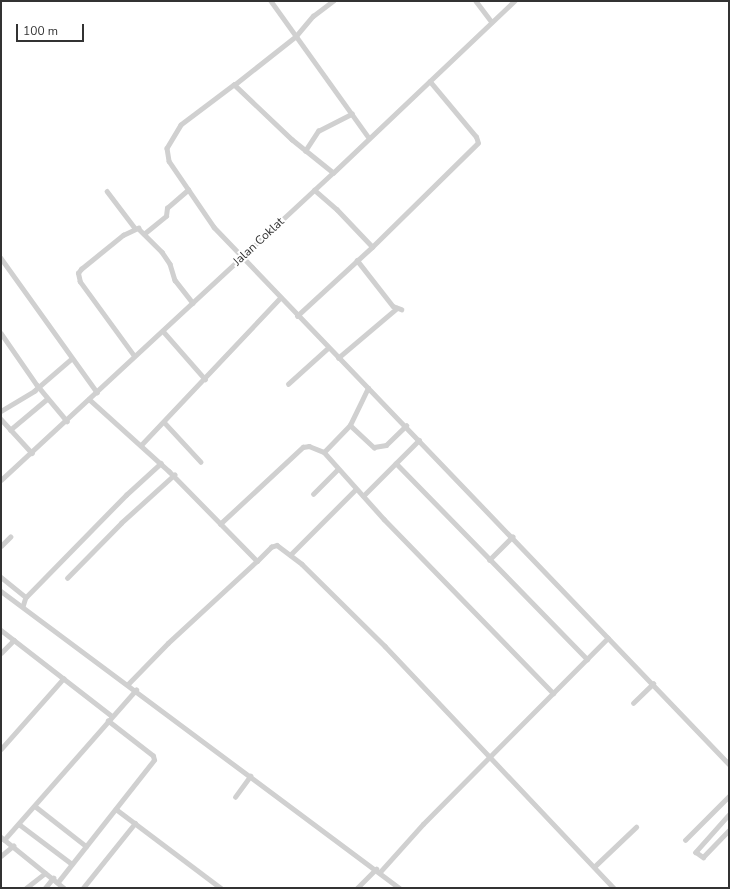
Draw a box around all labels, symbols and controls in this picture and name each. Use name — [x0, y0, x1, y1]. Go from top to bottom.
scale bar — [18, 16, 86, 42]
text: 100 m — [23, 23, 58, 39]
street label: Jalan Coklat — [231, 215, 287, 269]

